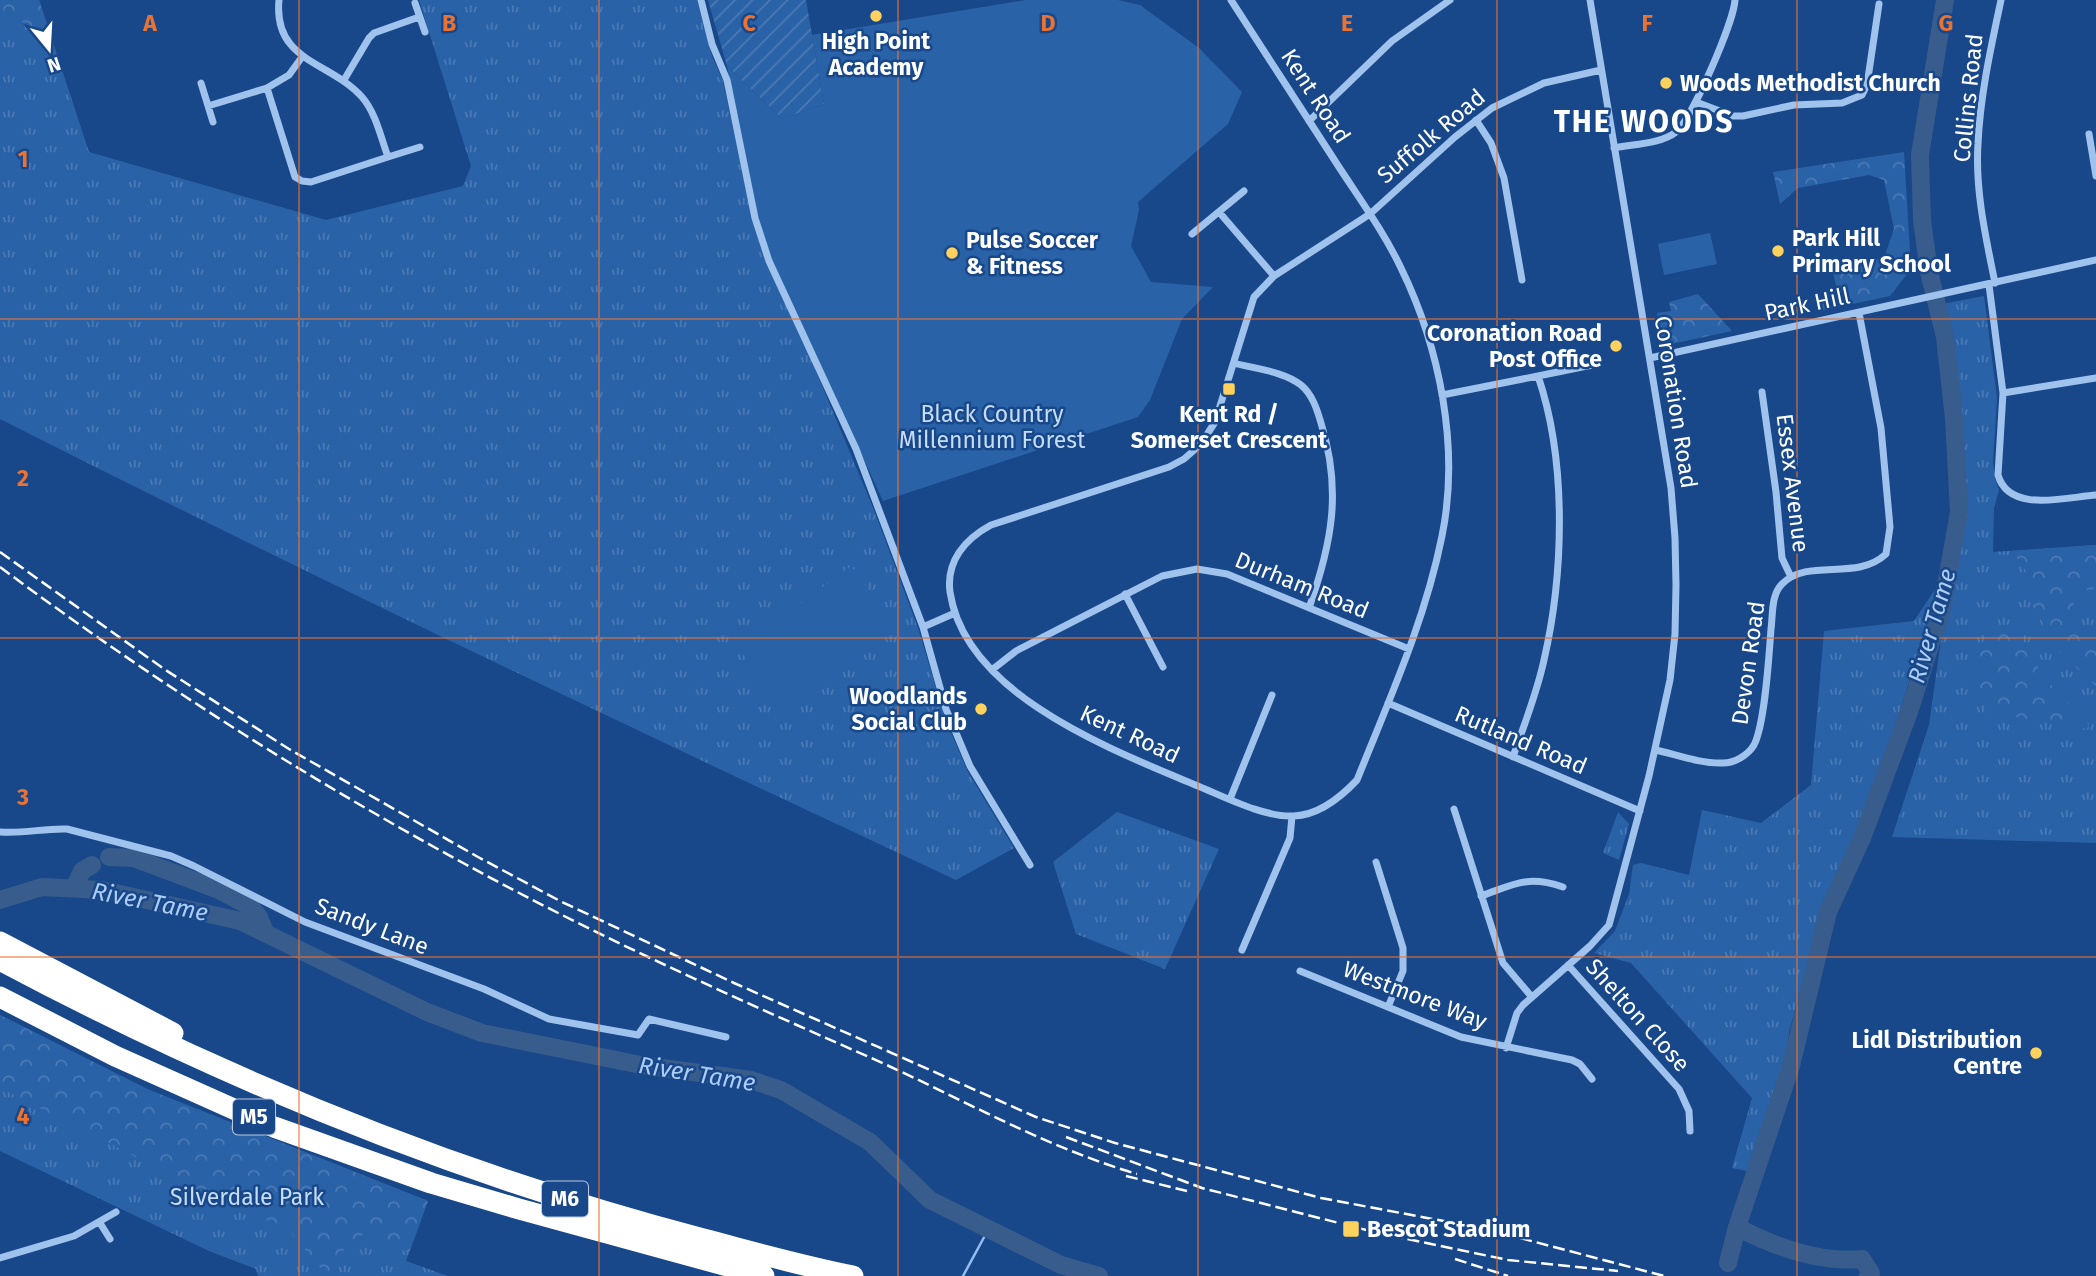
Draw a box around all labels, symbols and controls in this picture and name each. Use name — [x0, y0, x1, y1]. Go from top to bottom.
marker: High Point Academy — [868, 8, 884, 24]
text: A — [142, 9, 157, 37]
text: B — [442, 9, 456, 37]
text: C — [742, 9, 756, 37]
text: D — [1041, 9, 1056, 37]
text: E — [1341, 9, 1353, 37]
text: F — [1641, 9, 1653, 37]
text: G — [1939, 9, 1953, 37]
north arrow — [14, 14, 84, 84]
place label: High Point Academy — [822, 27, 931, 81]
street label: Collins Road — [1947, 32, 1989, 164]
street label: Kent Road — [1275, 44, 1357, 148]
text: N — [45, 52, 64, 78]
place label: Woods Methodist Church — [1680, 69, 1941, 97]
marker: Woods Methodist Church — [1658, 75, 1674, 91]
street label: Suffolk Road — [1371, 83, 1491, 189]
district label: THE WOODS — [1554, 104, 1734, 140]
text: 1 — [18, 145, 28, 173]
place label: Park Hill Primary School — [1792, 224, 1951, 278]
place label: Pulse Soccer & Fitness — [966, 226, 1099, 280]
marker: Park Hill Primary School — [1770, 243, 1786, 259]
marker: Pulse Soccer & Fitness — [944, 245, 960, 261]
street label: Park Hill — [1762, 281, 1853, 327]
street label: Coronation Road — [1649, 314, 1703, 490]
place label: Coronation Road Post Office — [1427, 319, 1602, 373]
marker: Coronation Road Post Office — [1608, 338, 1624, 354]
marker: Kent Rd / Somerset Crescent — [1221, 381, 1237, 397]
park label: Black Country Millennium Forest — [899, 400, 1086, 454]
place label: Kent Rd / Somerset Crescent — [1131, 400, 1328, 454]
street label: Essex Avenue — [1771, 412, 1815, 554]
text: 2 — [17, 464, 29, 492]
street label: Durham Road — [1231, 545, 1373, 625]
water label: River Tame — [1902, 566, 1962, 686]
street label: Devon Road — [1725, 599, 1771, 727]
place label: Woodlands Social Club — [850, 682, 967, 736]
street label: Kent Road — [1076, 699, 1184, 769]
street label: Rutland Road — [1451, 700, 1591, 780]
marker: Woodlands Social Club — [973, 701, 989, 717]
text: 3 — [16, 783, 29, 811]
water label: River Tame — [90, 877, 210, 927]
street label: Sandy Lane — [311, 892, 433, 960]
street label: Shelton Close — [1580, 953, 1696, 1077]
street label: Westmore Way — [1339, 955, 1492, 1036]
place label: Lidl Distribution Centre — [1852, 1026, 2022, 1080]
marker: Lidl Distribution Centre — [2028, 1045, 2044, 1061]
water label: River Tame — [637, 1051, 757, 1097]
road number: M5 — [233, 1100, 275, 1134]
text: 4 — [17, 1102, 30, 1130]
road number: M6 — [542, 1182, 588, 1216]
park label: Silverdale Park — [170, 1183, 324, 1211]
place label: Bescot Stadium — [1367, 1215, 1531, 1243]
marker: Bescot Stadium — [1341, 1219, 1361, 1239]

